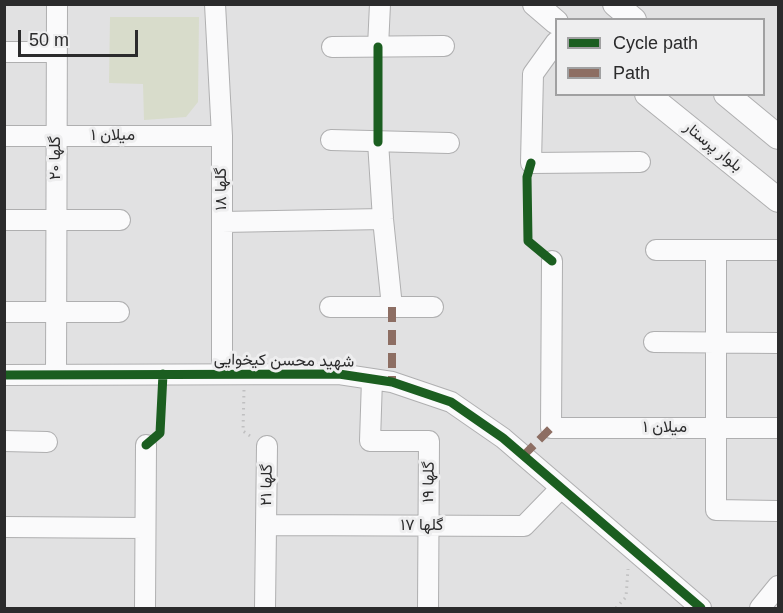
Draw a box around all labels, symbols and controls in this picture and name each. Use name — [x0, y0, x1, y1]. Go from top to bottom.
scale bar — [21, 18, 141, 56]
legend — [555, 18, 765, 96]
text: 50 m — [29, 30, 69, 50]
text: Cycle path — [613, 33, 698, 53]
text: Path — [613, 63, 650, 83]
street label: بلوار پرستار — [680, 118, 746, 176]
street label: میلان ۱ — [91, 126, 135, 146]
street label: گلها ۲۰ — [46, 136, 66, 180]
street label: گلها ۱۸ — [212, 168, 232, 210]
street label: شهید محسن کیخوایی — [214, 350, 354, 372]
street label: میلان ۱ — [643, 418, 687, 438]
street label: گلها ۱۹ — [419, 461, 439, 503]
street label: گلها ۲۱ — [257, 464, 277, 506]
street label: گلها ۱۷ — [401, 516, 443, 536]

